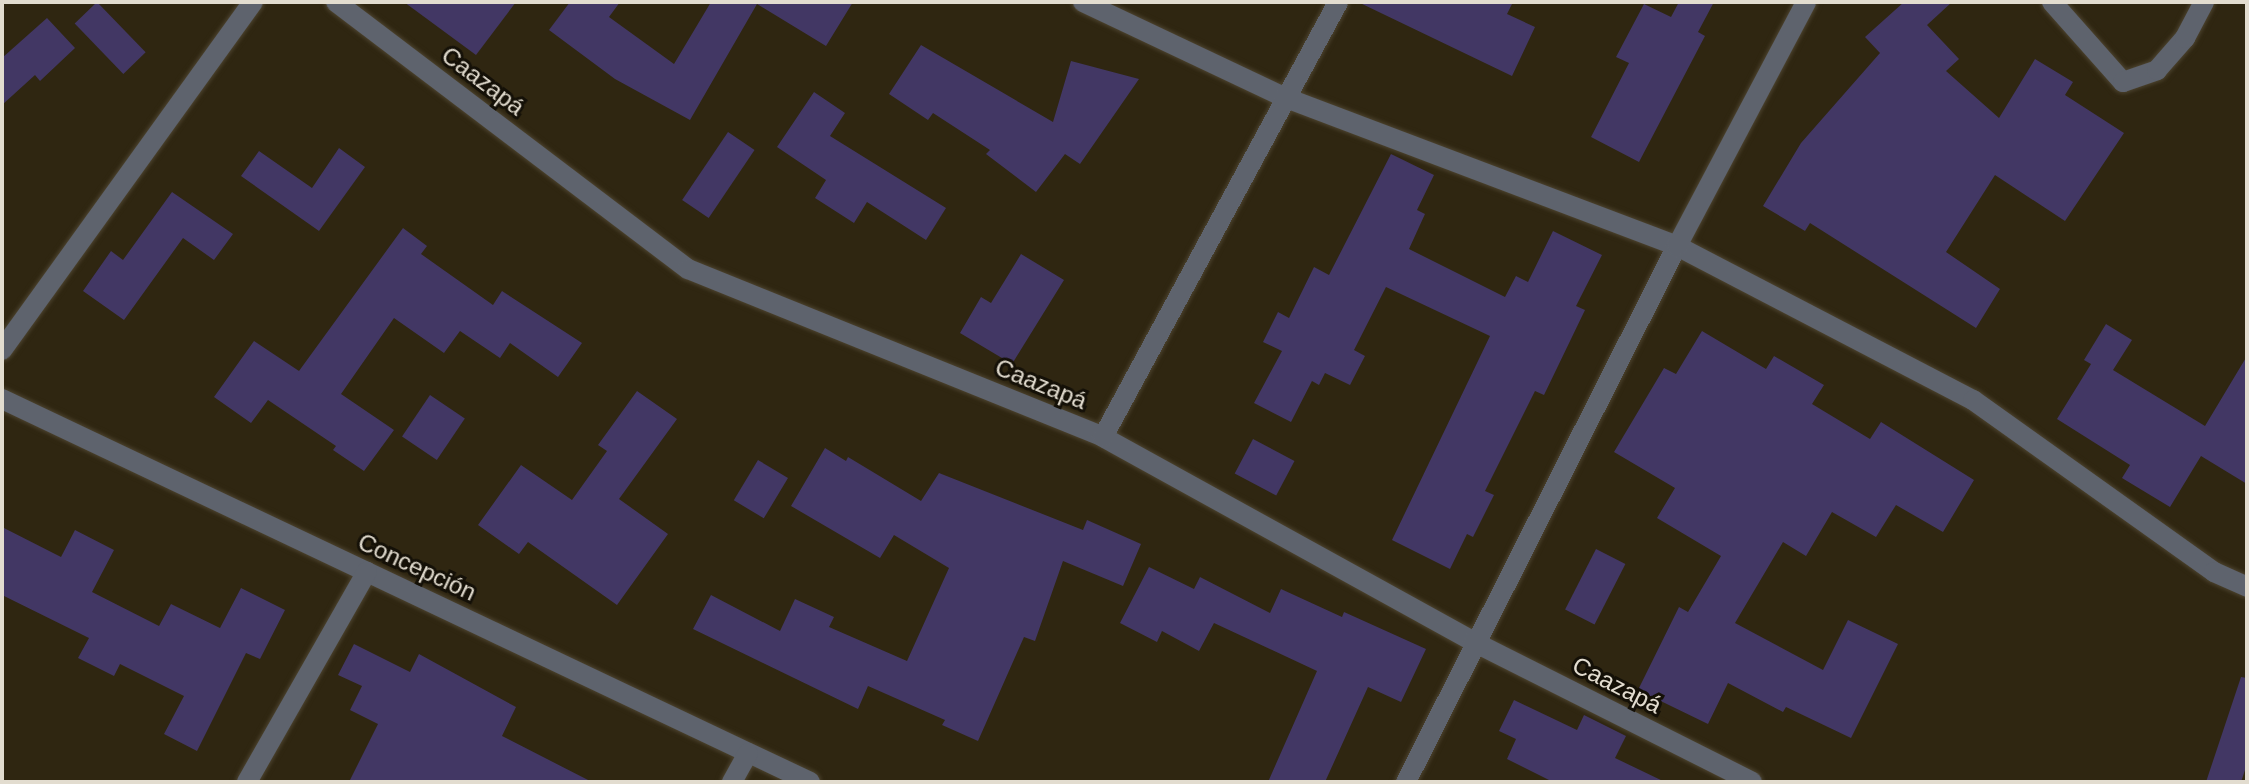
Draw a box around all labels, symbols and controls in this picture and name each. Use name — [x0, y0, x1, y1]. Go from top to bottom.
street label: Caazapá — [436, 41, 530, 121]
street label: Caazapá — [991, 353, 1091, 415]
street label: Concepción — [353, 527, 481, 607]
street label: Caazapá — [1568, 650, 1666, 720]

